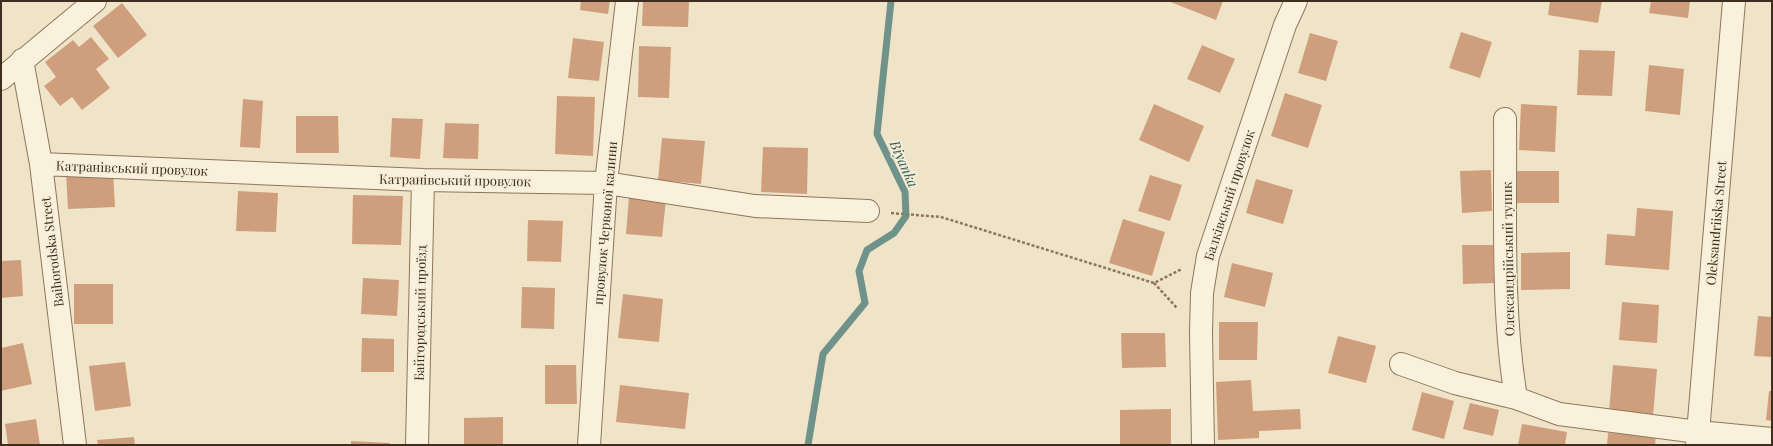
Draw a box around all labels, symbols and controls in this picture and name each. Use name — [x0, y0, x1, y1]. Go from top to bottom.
street label: Балківський провулок — [1199, 127, 1258, 262]
water label: Biyanka — [885, 136, 923, 190]
street label: провулок Червоної калини — [589, 140, 620, 306]
street label: Катранівський провулок — [56, 156, 209, 179]
street label: Oleksandriiska Street — [1702, 160, 1729, 286]
street label: Катранівський провулок — [379, 170, 532, 189]
street label: Олександрійський тупик — [1498, 181, 1517, 336]
street label: Baihorodska Street — [36, 196, 67, 308]
street label: Байгородський проїзд — [410, 245, 429, 381]

